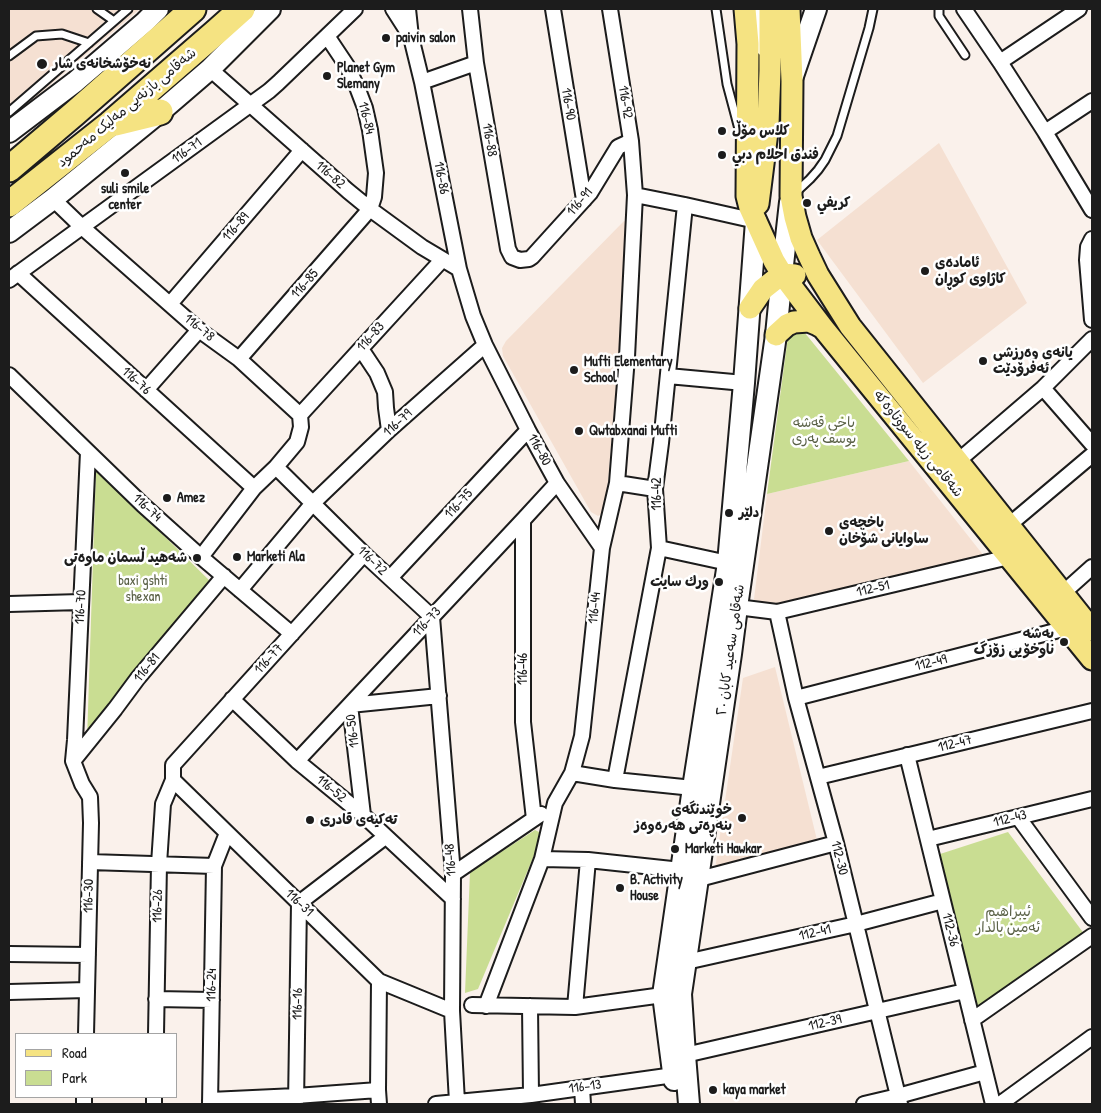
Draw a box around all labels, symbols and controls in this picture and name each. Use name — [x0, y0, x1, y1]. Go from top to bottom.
place label: paivin salon — [396, 30, 455, 46]
marker: paivin salon — [380, 32, 392, 44]
street label: شەقامی بازنەیی مەلیک مەحمود — [54, 45, 200, 171]
place label: نەخۆشخانەی شار — [53, 56, 151, 72]
marker: نەخۆشخانەی شار — [35, 57, 49, 71]
place label: Planet Gym Slemany — [337, 60, 395, 92]
marker: Planet Gym Slemany — [321, 70, 333, 82]
street label: 116-92 — [614, 84, 636, 120]
street label: 116-90 — [557, 86, 579, 122]
street label: 116-84 — [354, 100, 378, 136]
street label: 116-88 — [478, 122, 500, 158]
place label: کلاس مۆڵ — [732, 123, 789, 139]
marker: کلاس مۆڵ — [716, 125, 728, 137]
street label: 116-71 — [169, 134, 205, 168]
place label: فندق احلام دبي — [732, 147, 819, 163]
marker: فندق احلام دبي — [716, 149, 728, 161]
street label: 116-82 — [312, 158, 348, 192]
street label: 116-86 — [430, 160, 452, 196]
marker: suli smile center — [119, 167, 131, 179]
place label: suli smile center — [101, 181, 149, 213]
street label: 116-91 — [563, 184, 597, 220]
place label: كريفي — [817, 195, 850, 211]
marker: كريفي — [801, 197, 813, 209]
street label: 116-89 — [219, 209, 253, 245]
place label: ئامادەی کاژاوی کوڕان — [935, 255, 1006, 288]
marker: ئامادەی کاژاوی کوڕان — [919, 265, 931, 277]
street label: 116-85 — [288, 266, 322, 302]
street label: 116-78 — [180, 311, 218, 345]
street label: 116-83 — [353, 319, 389, 355]
place label: یانەی وەرزشی ئەفرۆدێت — [993, 345, 1073, 378]
place label: Mufti Elementary School — [584, 354, 673, 387]
marker: یانەی وەرزشی ئەفرۆدێت — [977, 355, 989, 367]
street label: 116-76 — [118, 363, 154, 399]
marker: Mufti Elementary School — [568, 364, 580, 376]
street label: شەقامی زیلە سووتاوەکە — [870, 387, 966, 501]
street label: 116-79 — [380, 406, 416, 440]
park label: باخی قەشە یوسف پەری — [792, 415, 856, 448]
place label: Qwtabxanai Mufti — [589, 423, 678, 439]
marker: Qwtabxanai Mufti — [573, 425, 585, 437]
street label: 116-80 — [523, 431, 555, 469]
street label: 116-42 — [649, 477, 665, 511]
street label: 116-75 — [441, 486, 477, 522]
street label: 116-74 — [129, 490, 165, 526]
place label: Amez — [177, 490, 205, 506]
marker: Amez — [161, 492, 173, 504]
place label: دلێر — [739, 505, 759, 521]
marker: دلێر — [723, 507, 735, 519]
place label: باخچەی ساوایانی شۆخان — [839, 515, 929, 548]
marker: باخچەی ساوایانی شۆخان — [823, 525, 835, 537]
street label: 116-72 — [354, 543, 390, 579]
place label: Marketi Ala — [247, 549, 305, 565]
place label: شەھید ڵسمان ماوەتی — [64, 550, 187, 566]
marker: Marketi Ala — [231, 551, 243, 563]
marker: شەھید ڵسمان ماوەتی — [191, 552, 203, 564]
park label: baxi gshti shexan — [118, 573, 168, 606]
place label: ورك سايت — [650, 574, 709, 590]
marker: ورك سايت — [713, 576, 725, 588]
street label: 112-51 — [855, 577, 891, 601]
street label: شەقامی سەعید کابان ٢٠ — [713, 583, 749, 717]
street label: 116-70 — [72, 589, 90, 625]
street label: 116-44 — [585, 591, 605, 625]
street label: 116-73 — [409, 604, 445, 640]
place label: بەشە ناوخۆیی زۆزگ — [974, 626, 1054, 658]
marker: بەشە ناوخۆیی زۆزگ — [1058, 636, 1070, 648]
street label: 116-77 — [251, 640, 287, 678]
street label: 116-81 — [130, 650, 164, 686]
street label: 112-49 — [913, 651, 949, 675]
street label: 116-46 — [515, 653, 531, 685]
street label: 116-50 — [343, 713, 363, 749]
street label: 112-47 — [936, 732, 974, 756]
street label: 116-52 — [313, 772, 349, 806]
place label: خوێندنگەی بنەڕەتی هەرەوەز — [635, 802, 732, 834]
street label: 112-43 — [992, 807, 1028, 831]
place label: تەکیەی قادری — [320, 812, 397, 828]
marker: خوێندنگەی بنەڕەتی هەرەوەز — [736, 812, 748, 824]
marker: تەکیەی قادری — [304, 814, 316, 826]
street label: 112-30 — [827, 839, 851, 877]
place label: Marketi Hawkar — [685, 841, 762, 857]
street label: 116-48 — [441, 843, 461, 877]
marker: Marketi Hawkar — [669, 843, 681, 855]
place label: B. Activity House — [630, 872, 683, 904]
street label: 116-30 — [80, 879, 98, 913]
marker: B. Activity House — [614, 882, 626, 894]
street label: 116-31 — [281, 886, 317, 920]
street label: 116-26 — [149, 889, 167, 923]
park label: ئیبراهیم ئەمین بالدار — [976, 904, 1040, 936]
street label: 112-36 — [938, 911, 962, 949]
street label: 112-41 — [797, 921, 833, 945]
street label: 116-24 — [203, 968, 221, 1002]
street label: 116-16 — [289, 988, 307, 1020]
street label: 112-39 — [807, 1011, 843, 1035]
legend — [15, 1033, 178, 1098]
text: Road — [62, 1042, 87, 1063]
text: Park — [62, 1067, 87, 1088]
street label: 116-13 — [568, 1076, 602, 1098]
place label: kaya market — [723, 1082, 786, 1098]
marker: kaya market — [707, 1084, 719, 1096]

